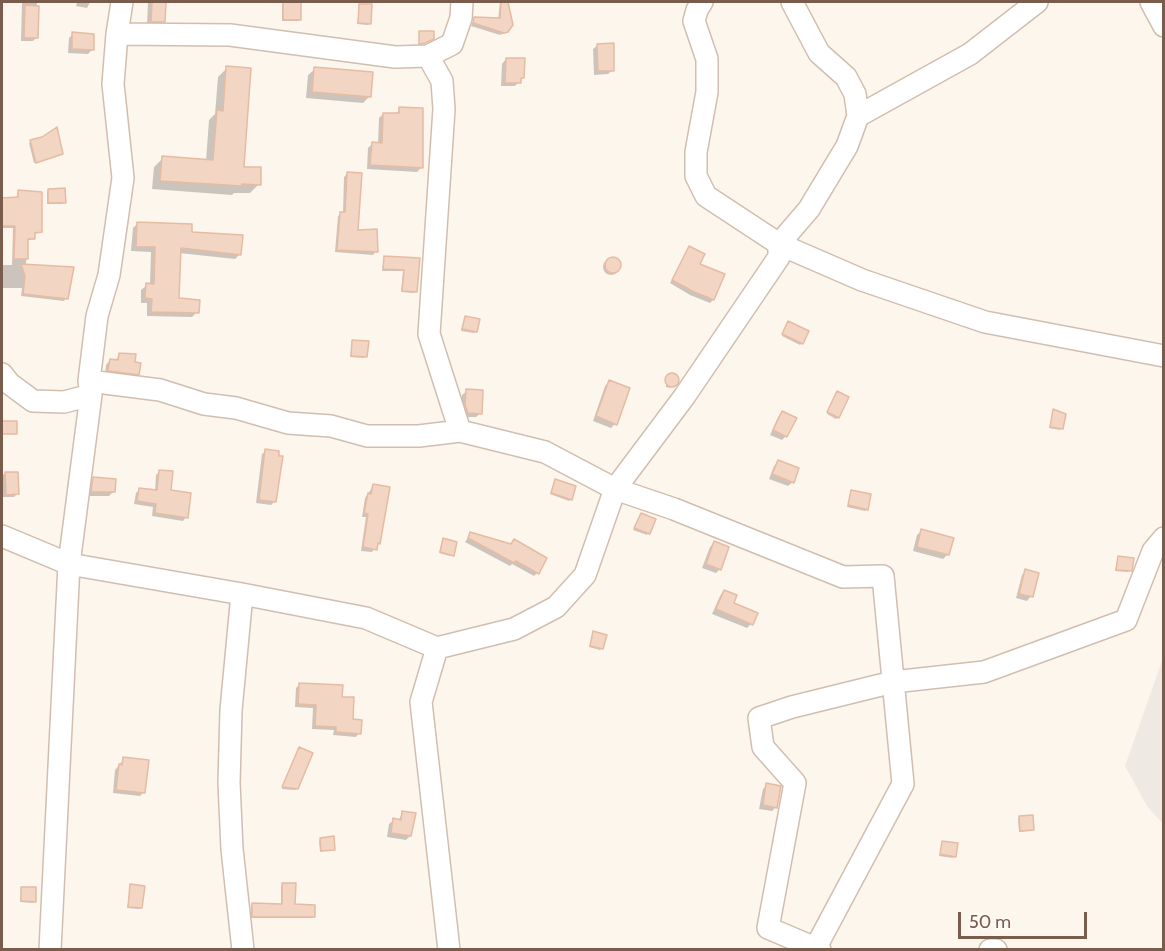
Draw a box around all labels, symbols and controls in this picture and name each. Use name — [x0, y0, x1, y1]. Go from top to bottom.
scale bar — [961, 900, 1090, 938]
text: 50 m — [969, 911, 1011, 933]

